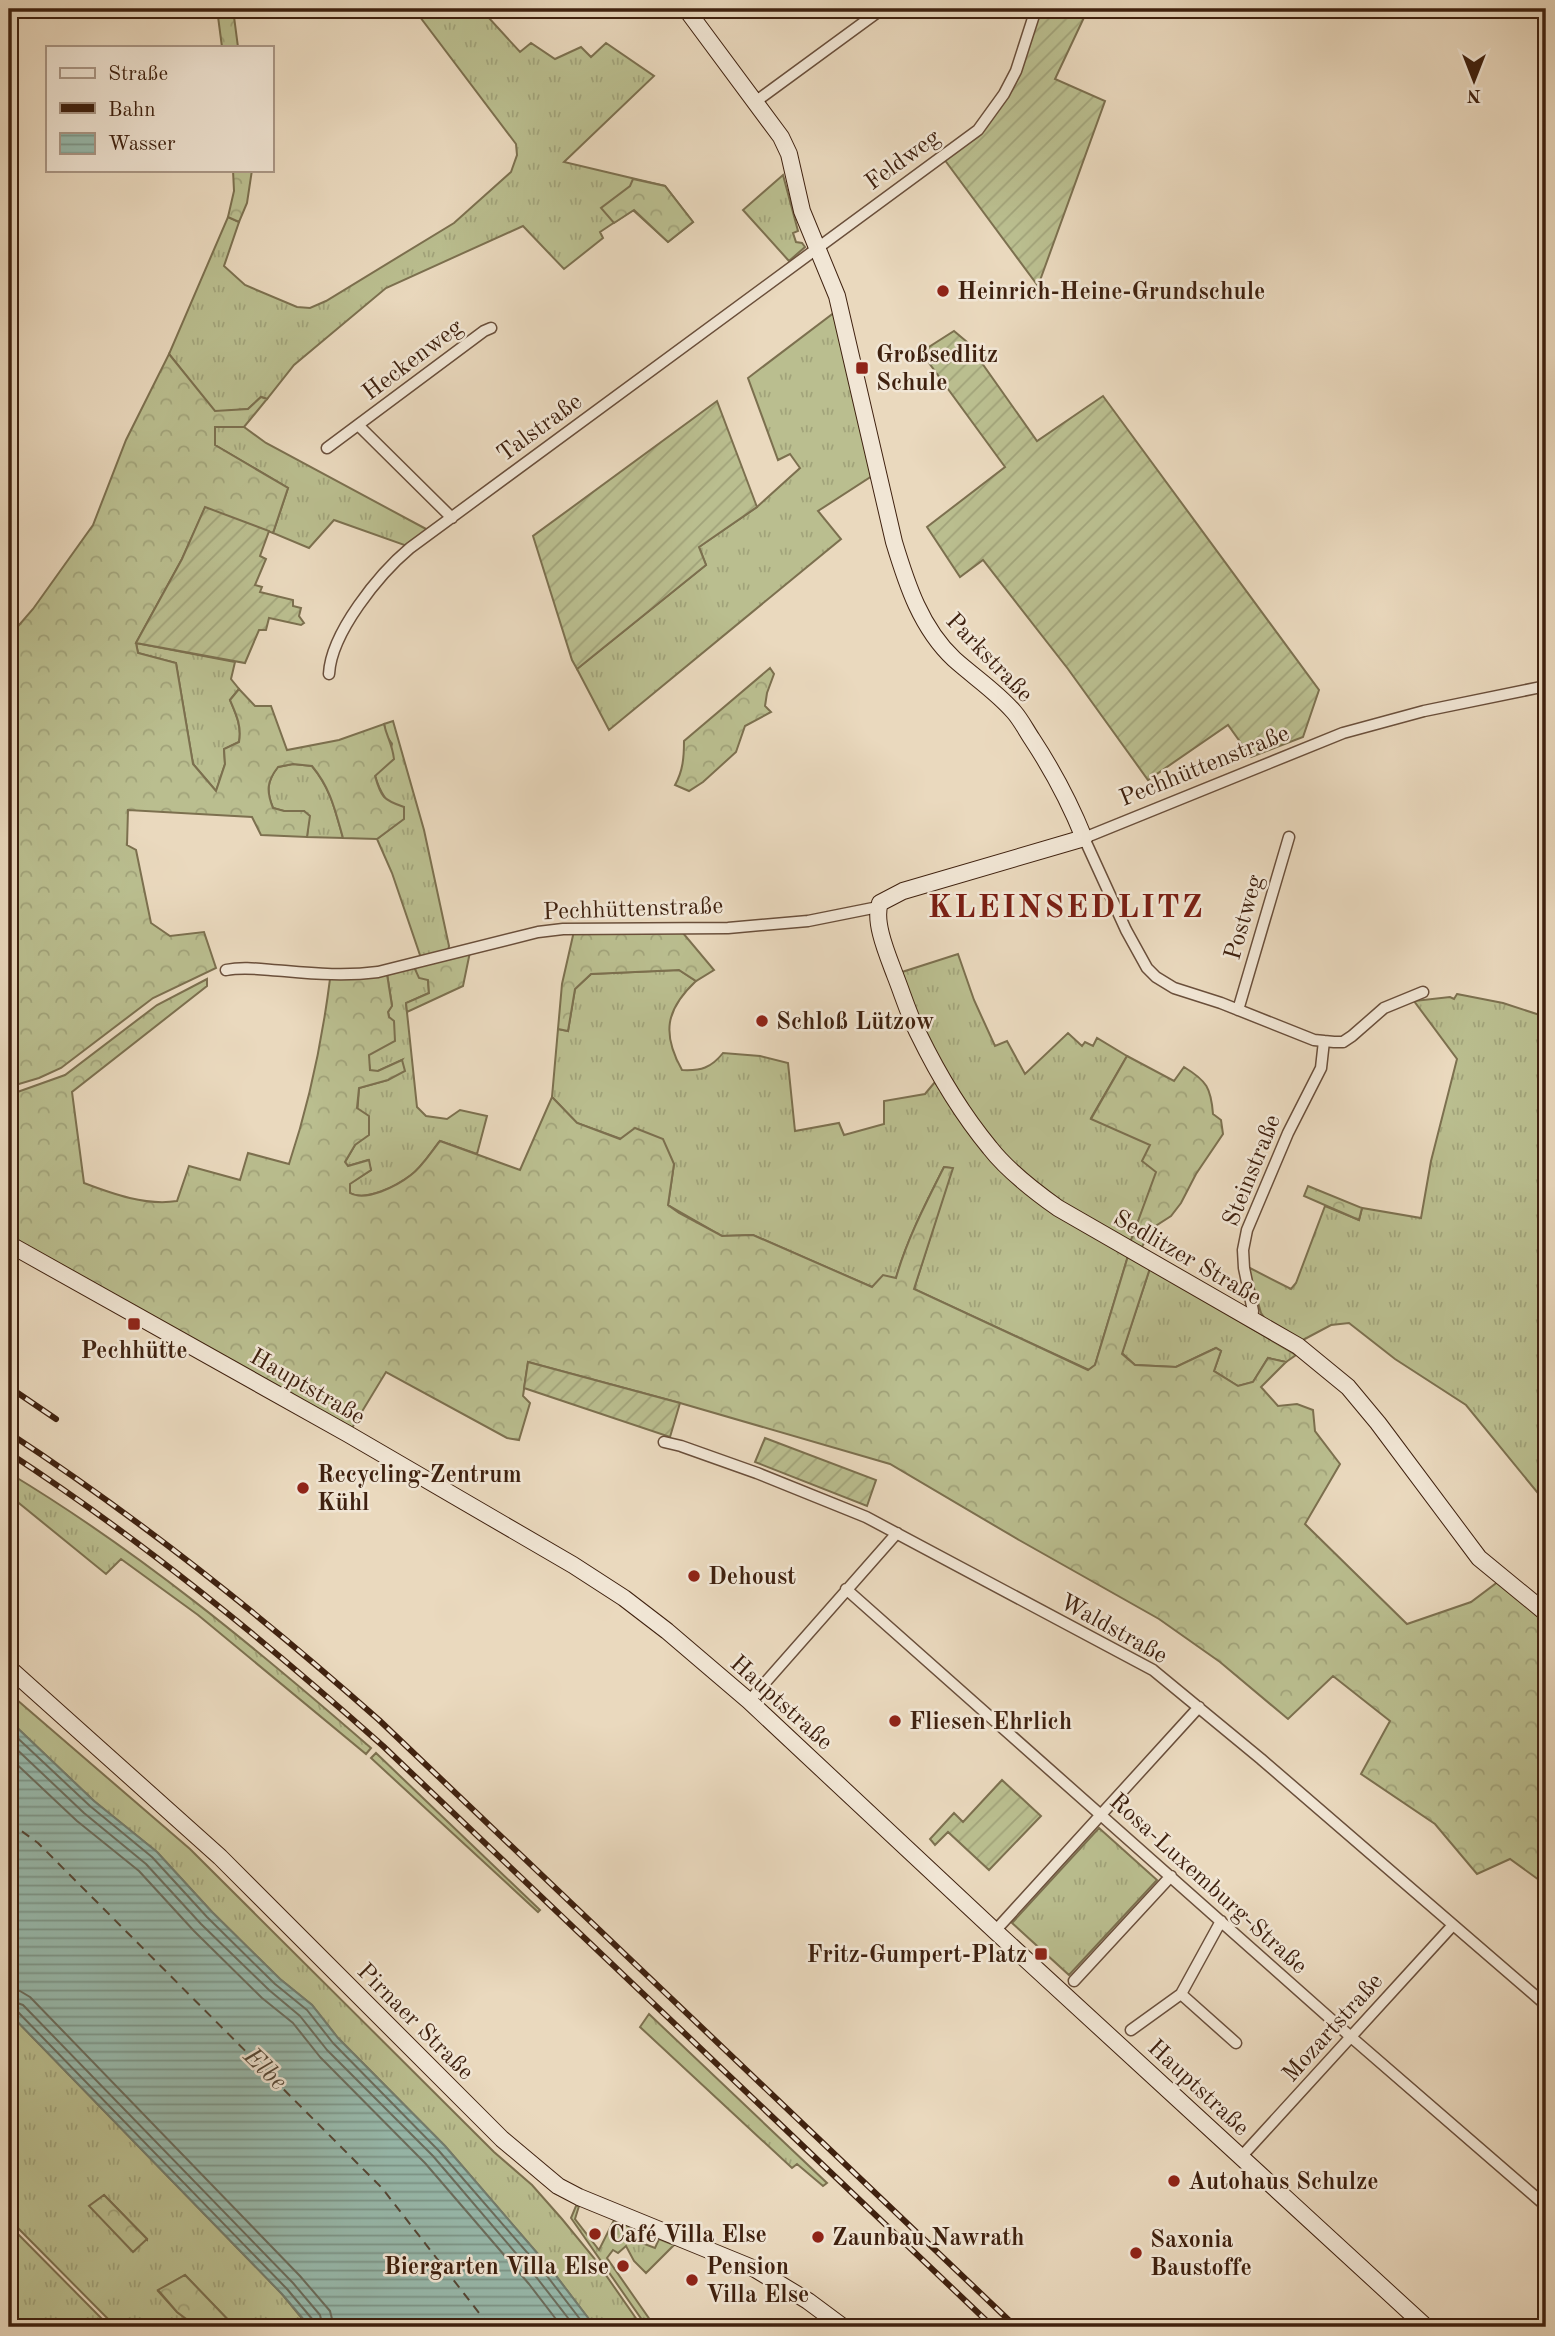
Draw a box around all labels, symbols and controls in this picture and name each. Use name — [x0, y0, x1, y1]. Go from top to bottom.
legend — [46, 46, 273, 172]
north arrow — [1440, 46, 1510, 116]
text: Straße — [108, 64, 168, 85]
text: N — [1466, 85, 1481, 104]
text: Bahn — [108, 100, 156, 121]
street label: Feldweg — [861, 126, 945, 196]
text: Wasser — [108, 134, 176, 155]
place label: Heinrich-Heine-Grundschule — [957, 281, 1265, 305]
marker: Heinrich-Heine-Grundschule — [935, 283, 951, 299]
street label: Heckenweg — [359, 315, 468, 406]
place label: Großsedlitz Schule — [876, 344, 998, 396]
marker: Großsedlitz Schule — [854, 360, 870, 376]
street label: Talstraße — [493, 390, 587, 467]
street label: Parkstraße — [940, 609, 1037, 708]
street label: Pechhüttenstraße — [1117, 722, 1293, 812]
street label: Postweg — [1221, 872, 1268, 963]
district label: KLEINSEDLITZ — [927, 893, 1205, 925]
street label: Pechhüttenstraße — [542, 895, 724, 925]
place label: Schloß Lützow — [776, 1011, 935, 1035]
marker: Schloß Lützow — [754, 1013, 770, 1029]
street label: Steinstraße — [1220, 1112, 1286, 1230]
street label: Sedlitzer Straße — [1109, 1207, 1265, 1311]
marker: Pechhütte — [126, 1316, 142, 1332]
place label: Pechhütte — [80, 1340, 188, 1364]
street label: Hauptstraße — [245, 1345, 369, 1430]
place label: Recycling-Zentrum Kühl — [317, 1464, 522, 1516]
marker: Recycling-Zentrum Kühl — [295, 1480, 311, 1496]
place label: Dehoust — [708, 1566, 796, 1590]
marker: Dehoust — [686, 1568, 702, 1584]
street label: Waldstraße — [1055, 1590, 1171, 1669]
street label: Hauptstraße — [725, 1652, 836, 1755]
place label: Fliesen Ehrlich — [909, 1711, 1072, 1735]
marker: Fliesen Ehrlich — [887, 1713, 903, 1729]
street label: Rosa-Luxemburg-Straße — [1104, 1790, 1311, 1979]
place label: Fritz-Gumpert-Platz — [806, 1944, 1027, 1968]
marker: Fritz-Gumpert-Platz — [1033, 1946, 1049, 1962]
street label: Pirnaer Straße — [352, 1960, 477, 2085]
street label: Mozartstraße — [1279, 1969, 1388, 2087]
street label: Hauptstraße — [1142, 2036, 1253, 2141]
water label: Elbe — [237, 2042, 291, 2096]
place label: Autohaus Schulze — [1188, 2171, 1379, 2195]
marker: Autohaus Schulze — [1166, 2173, 1182, 2189]
place label: Café Villa Else — [609, 2224, 767, 2248]
marker: Café Villa Else — [587, 2226, 603, 2242]
place label: Zaunbau Nawrath — [832, 2227, 1025, 2251]
marker: Zaunbau Nawrath — [810, 2229, 826, 2245]
place label: Saxonia Baustoffe — [1150, 2229, 1252, 2281]
marker: Saxonia Baustoffe — [1128, 2245, 1144, 2261]
place label: Biergarten Villa Else — [384, 2256, 609, 2280]
place label: Pension Villa Else — [706, 2256, 809, 2308]
marker: Biergarten Villa Else — [615, 2258, 631, 2274]
marker: Pension Villa Else — [684, 2272, 700, 2288]

